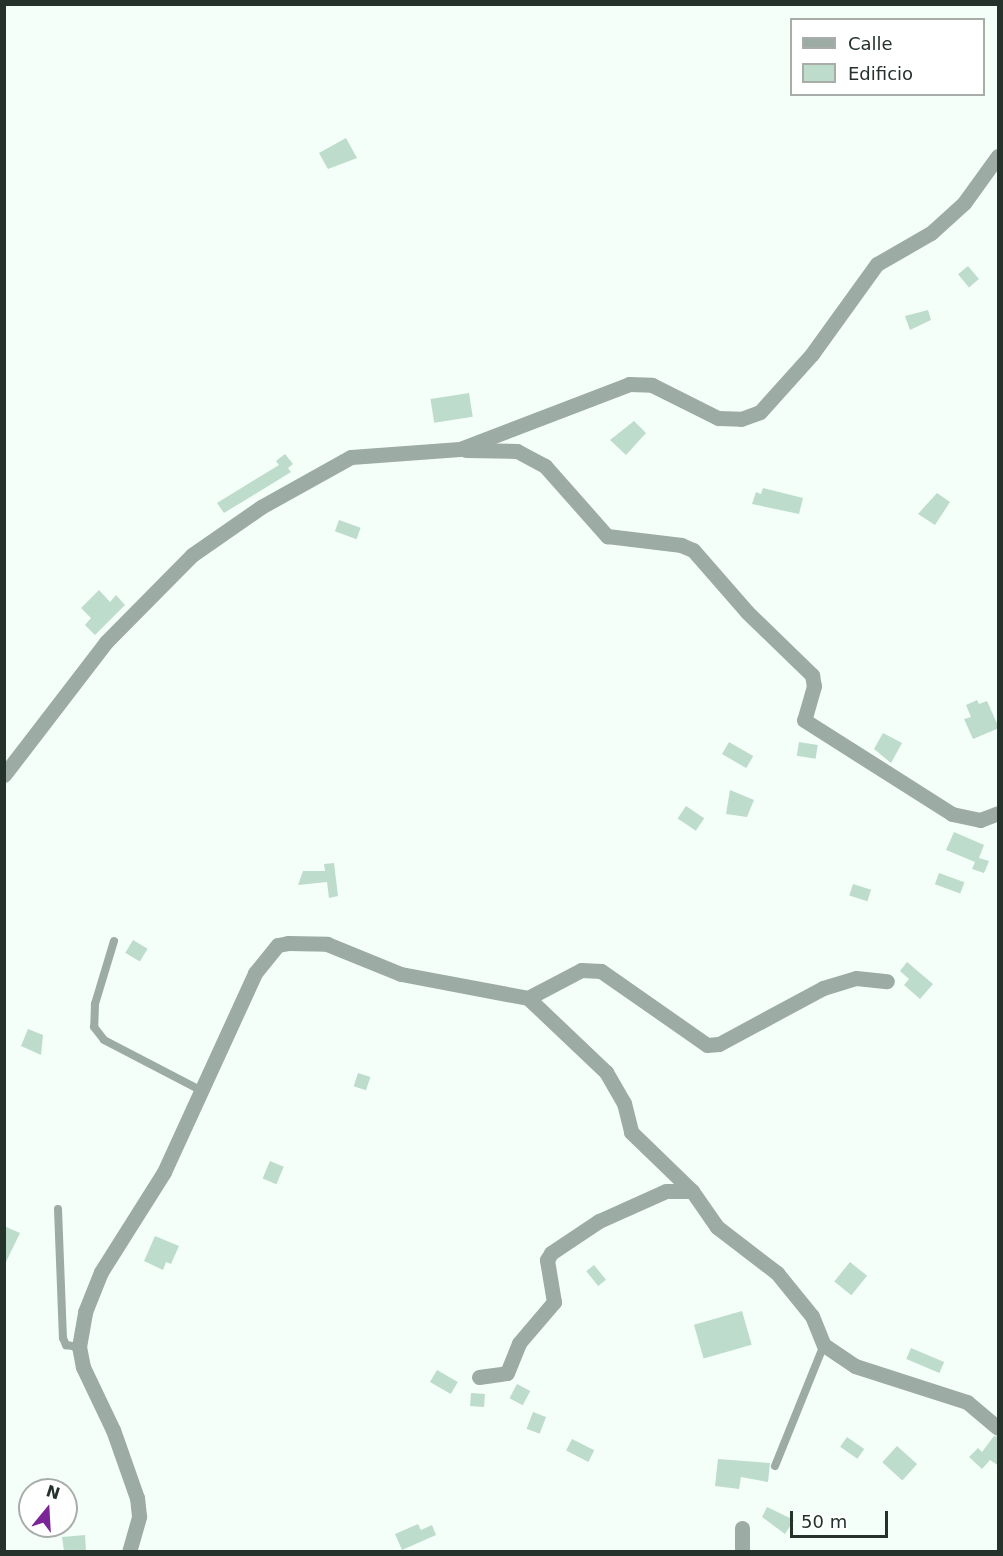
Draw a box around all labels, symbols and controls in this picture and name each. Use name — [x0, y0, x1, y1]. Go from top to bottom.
legend — [790, 18, 985, 96]
text: Calle — [848, 33, 893, 54]
text: Edificio — [848, 63, 913, 84]
north arrow — [18, 1478, 78, 1538]
text: N — [44, 1481, 62, 1503]
scale bar — [793, 1499, 890, 1537]
text: 50 m — [801, 1511, 847, 1532]

